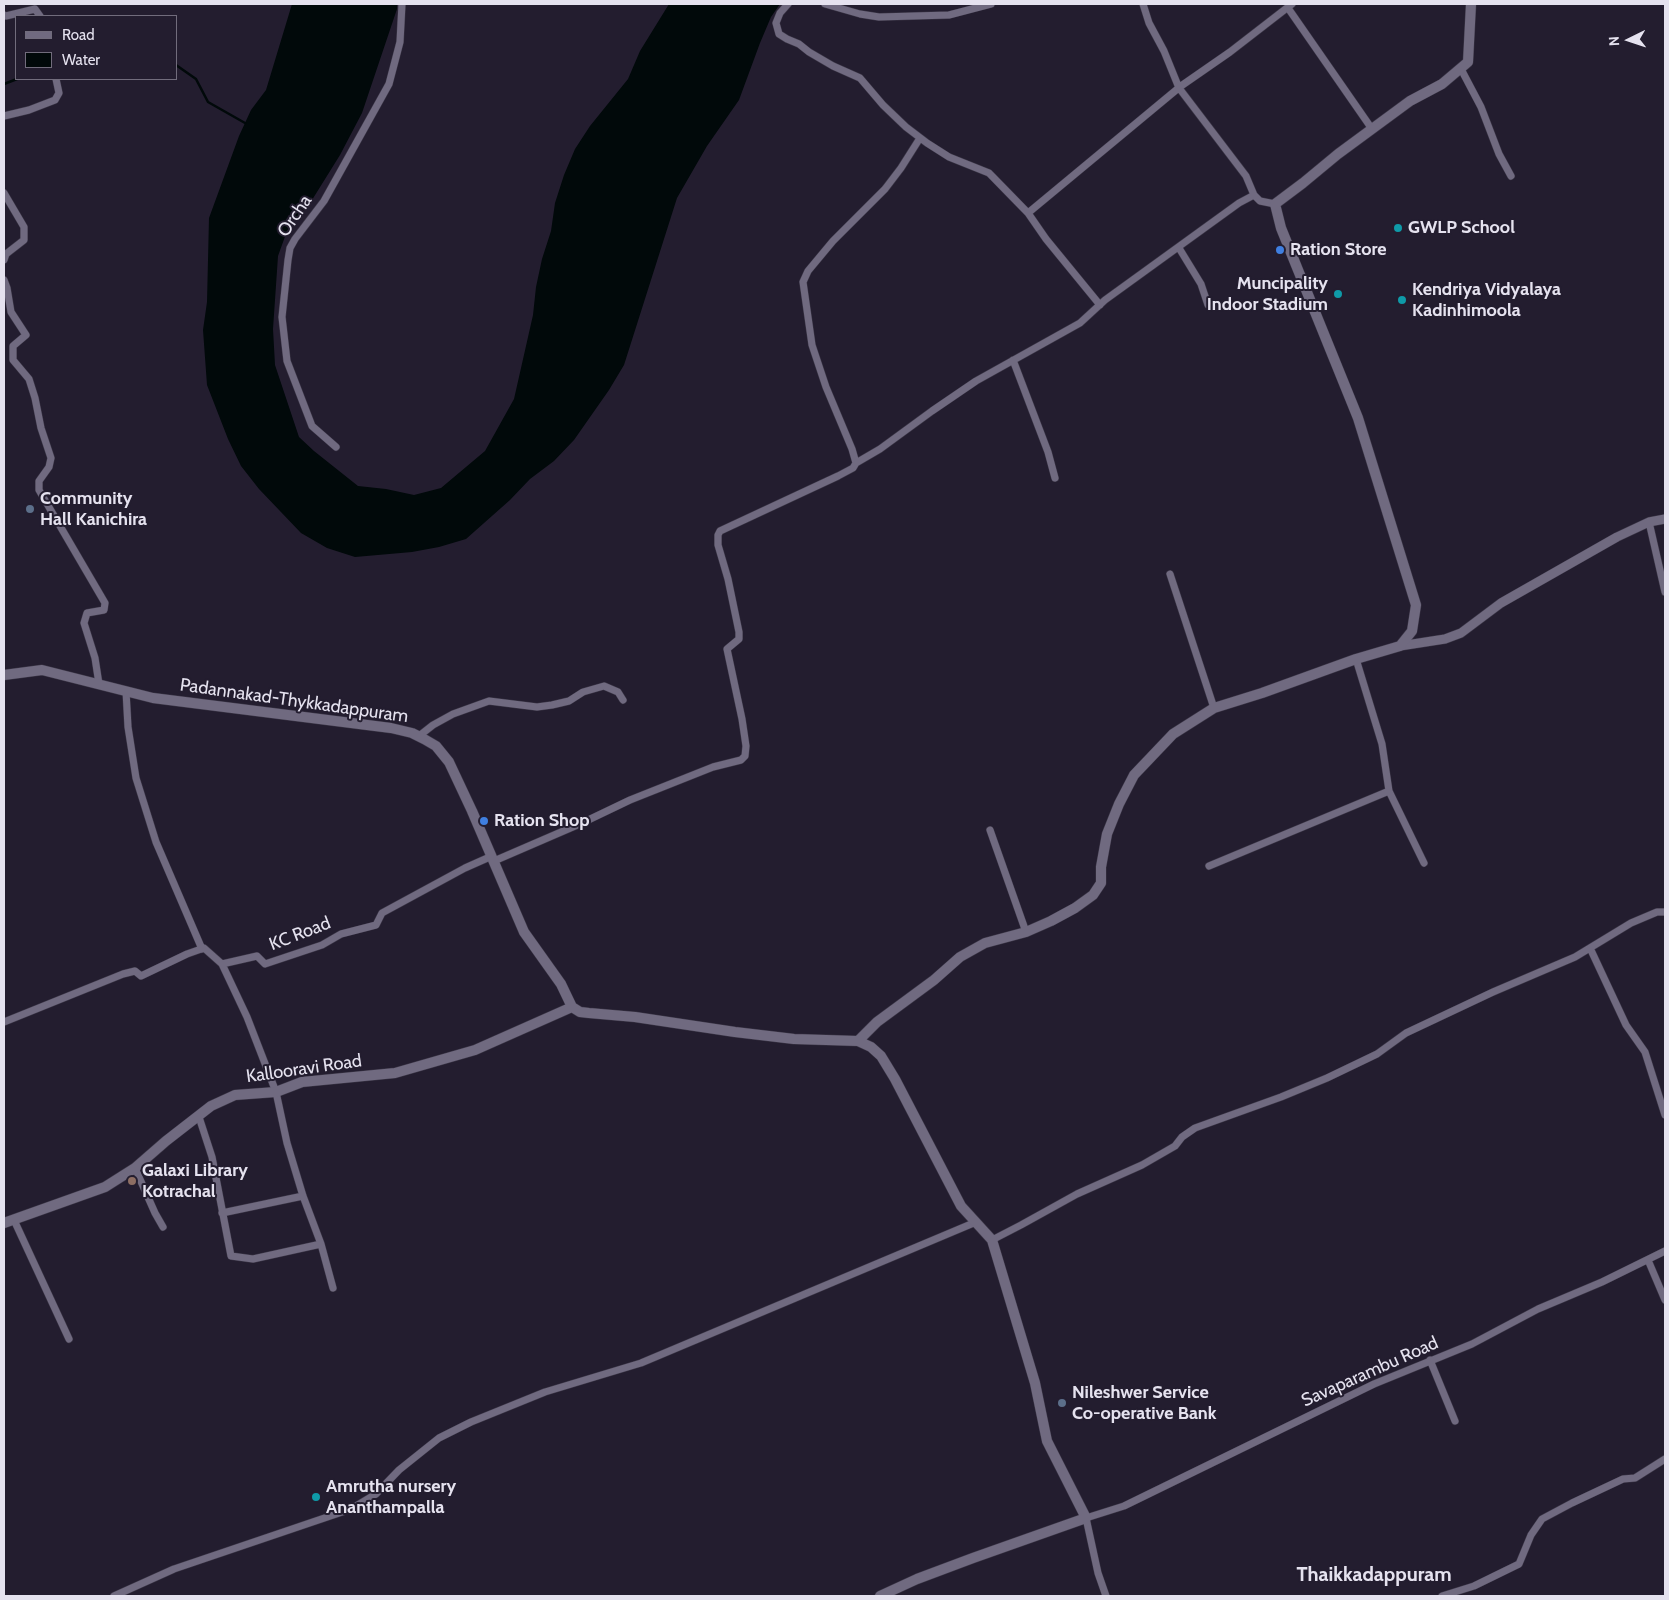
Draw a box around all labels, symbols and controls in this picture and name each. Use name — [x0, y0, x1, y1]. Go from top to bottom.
legend — [15, 15, 178, 80]
north arrow — [1604, 15, 1654, 65]
text: Road — [62, 26, 95, 44]
text: N — [1605, 35, 1623, 47]
text: Water — [62, 51, 100, 69]
street label: Orcha — [273, 191, 317, 241]
place label: GWLP School — [1408, 217, 1515, 239]
marker: GWLP School — [1392, 222, 1404, 234]
place label: Ration Store — [1290, 239, 1386, 261]
marker: Ration Store — [1274, 244, 1286, 256]
place label: Muncipality Indoor Stadium — [1207, 273, 1328, 316]
place label: Kendriya Vidyalaya Kadinhimoola — [1412, 279, 1561, 322]
marker: Muncipality Indoor Stadium — [1332, 288, 1344, 300]
marker: Kendriya Vidyalaya Kadinhimoola — [1396, 294, 1408, 306]
place label: Community Hall Kanichira — [40, 488, 147, 530]
marker: Community Hall Kanichira — [24, 503, 36, 515]
street label: Padannakad-Thykkadappuram — [178, 674, 410, 728]
place label: Ration Shop — [494, 810, 590, 832]
marker: Ration Shop — [478, 815, 490, 827]
street label: KC Road — [266, 912, 334, 956]
street label: Kallooravi Road — [245, 1050, 363, 1088]
place label: Galaxi Library Kotrachal — [142, 1160, 248, 1202]
marker: Galaxi Library Kotrachal — [126, 1175, 138, 1187]
street label: Savaparambu Road — [1298, 1332, 1442, 1412]
place label: Nileshwer Service Co-operative Bank — [1072, 1382, 1217, 1425]
marker: Nileshwer Service Co-operative Bank — [1056, 1397, 1068, 1409]
place label: Amrutha nursery Ananthampalla — [326, 1476, 456, 1518]
marker: Amrutha nursery Ananthampalla — [310, 1491, 322, 1503]
district label: Thaikkadappuram — [1296, 1563, 1452, 1587]

